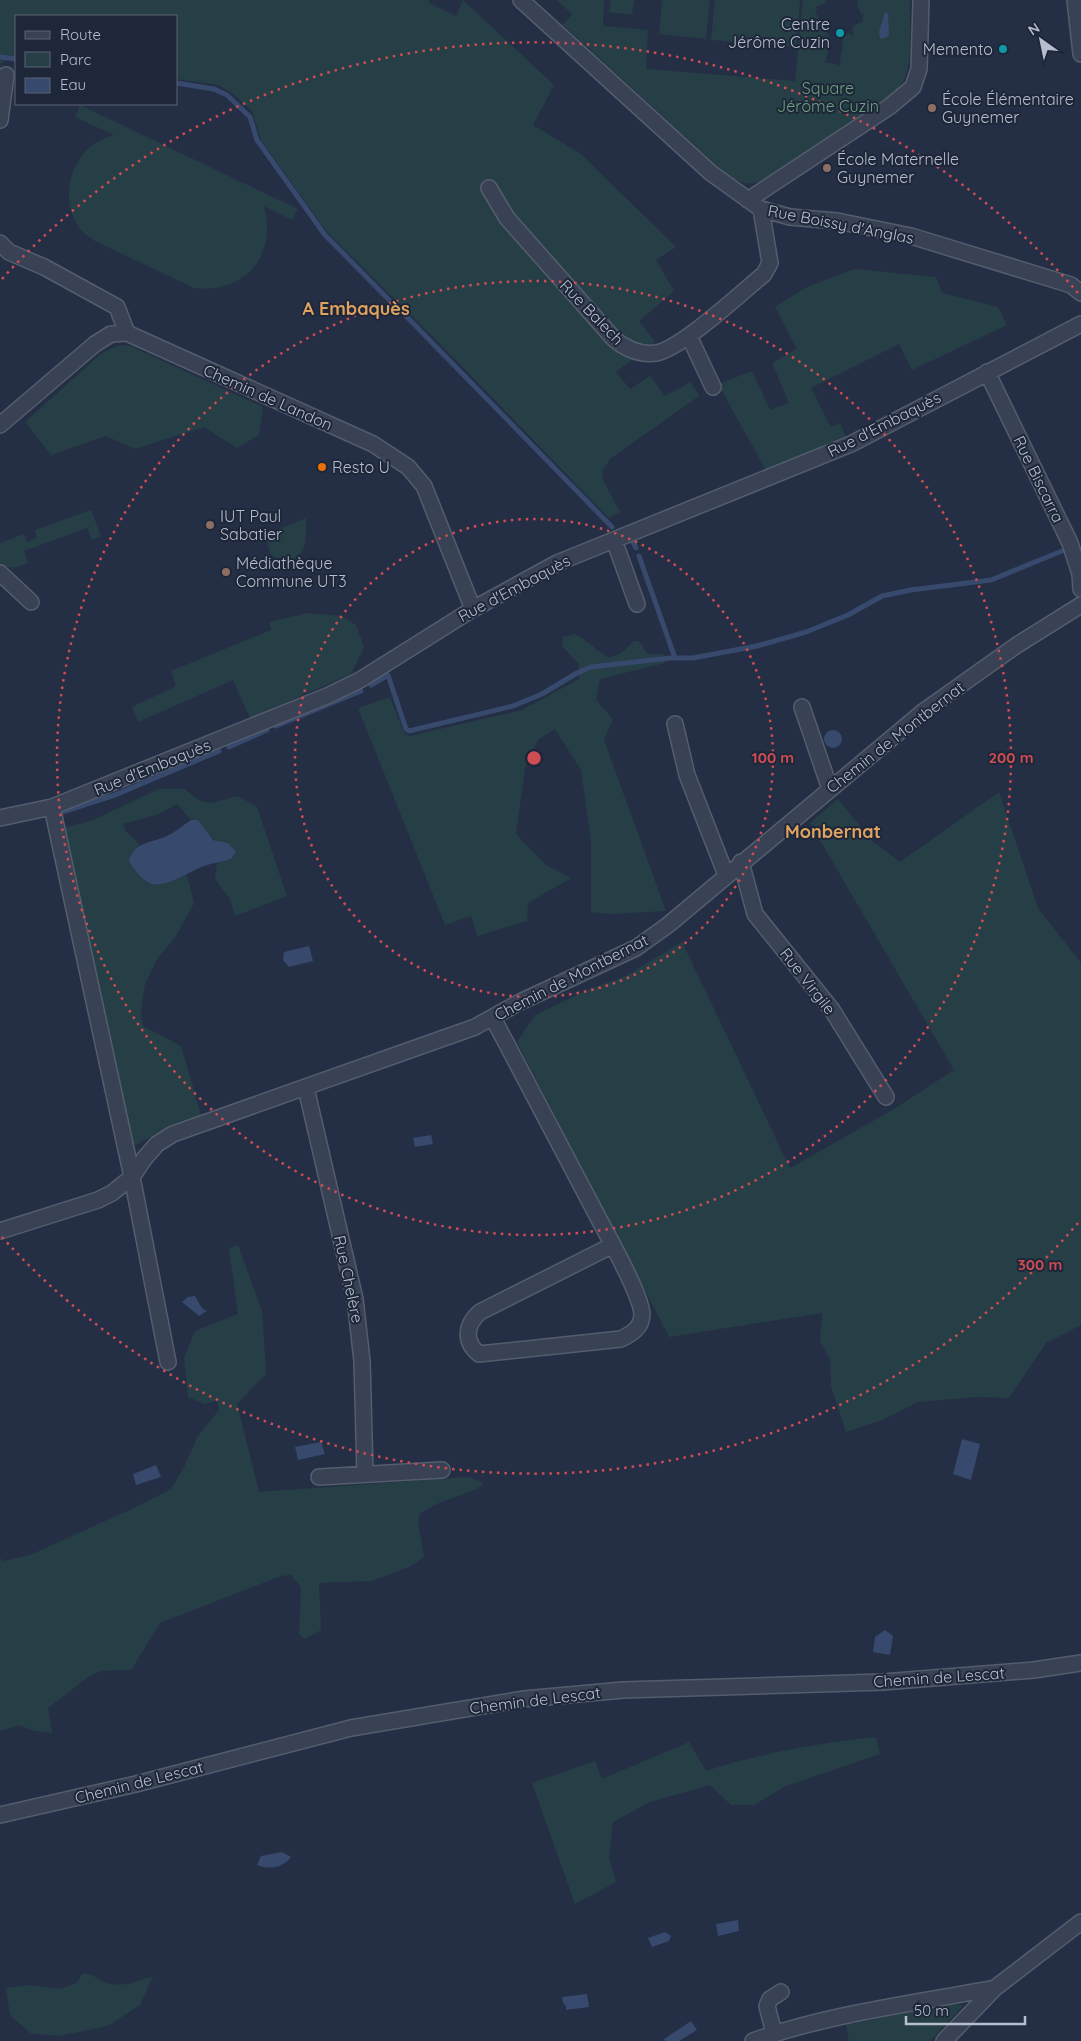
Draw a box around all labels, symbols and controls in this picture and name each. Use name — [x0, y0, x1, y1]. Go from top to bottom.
place label: Centre Jérôme Cuzin — [728, 14, 830, 52]
legend — [15, 15, 178, 105]
north arrow — [1016, 15, 1066, 65]
text: N — [1025, 19, 1043, 39]
text: Route — [60, 25, 101, 44]
marker: Centre Jérôme Cuzin — [834, 27, 846, 39]
place label: Memento — [923, 39, 993, 59]
marker: Memento — [997, 43, 1009, 55]
text: Parc — [60, 50, 91, 69]
text: Eau — [60, 75, 86, 94]
park label: Square Jérôme Cuzin — [777, 78, 879, 116]
place label: École Élémentaire Guynemer — [942, 89, 1074, 127]
marker: École Élémentaire Guynemer — [926, 102, 938, 114]
place label: École Maternelle Guynemer — [837, 149, 959, 187]
marker: École Maternelle Guynemer — [821, 162, 833, 174]
street label: Rue Boissy d'Anglas — [766, 200, 916, 248]
street label: Rue Balech — [556, 275, 628, 349]
district label: A Embaquès — [302, 297, 410, 320]
street label: Chemin de Landon — [200, 360, 336, 434]
street label: Rue d'Embaquès — [824, 387, 944, 461]
street label: Rue Biscarra — [1009, 432, 1069, 526]
place label: Resto U — [332, 457, 390, 477]
marker: Resto U — [316, 461, 328, 473]
place label: IUT Paul Sabatier — [220, 506, 282, 544]
marker: IUT Paul Sabatier — [204, 519, 216, 531]
street label: Rue d'Embaquès — [454, 550, 574, 626]
place label: Médiathèque Commune UT3 — [236, 553, 347, 591]
marker: Médiathèque Commune UT3 — [220, 566, 232, 578]
street label: Chemin de Montbernat — [822, 677, 968, 797]
street label: Rue d'Embaquès — [91, 734, 213, 800]
text: 100 m — [752, 748, 794, 767]
text: 200 m — [989, 748, 1034, 767]
centre of rings — [525, 749, 543, 767]
district label: Monbernat — [785, 820, 881, 843]
street label: Chemin de Montbernat — [491, 929, 651, 1025]
street label: Rue Virgile — [776, 944, 840, 1018]
street label: Rue Chelère — [330, 1233, 368, 1325]
text: 300 m — [1018, 1255, 1062, 1274]
street label: Chemin de Lescat — [873, 1662, 1005, 1692]
street label: Chemin de Lescat — [468, 1682, 602, 1718]
street label: Chemin de Lescat — [73, 1756, 205, 1808]
scale bar — [906, 1994, 1025, 2026]
text: 50 m — [914, 2001, 949, 2020]

